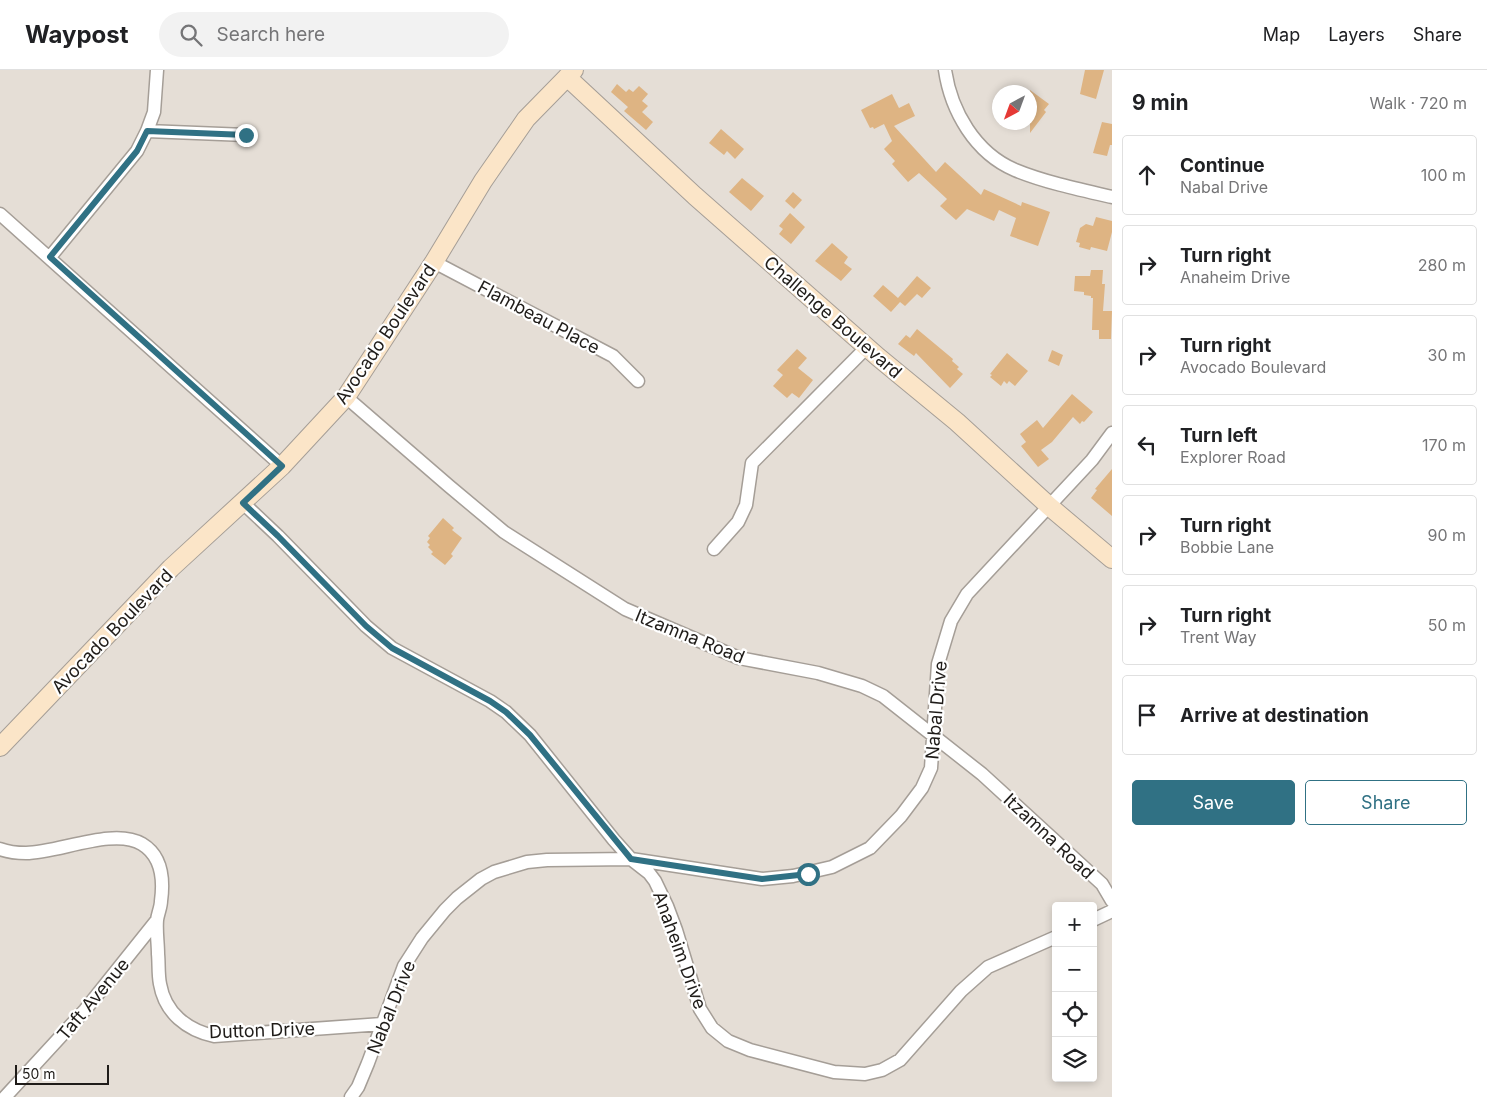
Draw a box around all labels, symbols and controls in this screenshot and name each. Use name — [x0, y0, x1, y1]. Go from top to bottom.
search box — [159, 12, 509, 57]
text: Waypost — [25, 20, 129, 49]
icon: search — [177, 21, 205, 49]
text: Search here — [217, 23, 325, 46]
text: Map — [1263, 24, 1300, 45]
text: Layers — [1328, 24, 1385, 45]
text: Share — [1413, 24, 1462, 45]
north arrow — [992, 85, 1037, 130]
text: 9 min — [1132, 90, 1189, 115]
text: Walk · 720 m — [1369, 93, 1467, 113]
route end — [235, 124, 258, 147]
text: Continue — [1180, 154, 1265, 177]
icon: ahead — [1133, 161, 1161, 189]
text: 100 m — [1421, 165, 1466, 185]
text: Nabal Drive — [1180, 177, 1268, 197]
text: Turn right — [1180, 244, 1271, 267]
street label: Challenge Boulevard — [760, 251, 906, 383]
icon: right — [1133, 251, 1161, 279]
text: 280 m — [1418, 255, 1466, 275]
street label: Avocado Boulevard — [330, 260, 440, 408]
text: Anaheim Drive — [1180, 267, 1290, 287]
street label: Flambeau Place — [474, 276, 604, 358]
text: Turn right — [1180, 334, 1271, 357]
icon: right — [1133, 341, 1161, 369]
text: 30 m — [1428, 345, 1466, 365]
text: Avocado Boulevard — [1180, 357, 1326, 377]
text: Turn left — [1180, 424, 1258, 447]
icon: left — [1133, 431, 1161, 459]
text: 170 m — [1422, 435, 1466, 455]
text: Explorer Road — [1180, 447, 1286, 467]
text: Turn right — [1180, 514, 1271, 537]
icon: right — [1133, 521, 1161, 549]
text: 90 m — [1427, 525, 1466, 545]
text: Bobbie Lane — [1180, 537, 1274, 557]
street label: Avocado Boulevard — [47, 565, 177, 697]
text: Turn right — [1180, 604, 1271, 627]
street label: Itzamna Road — [632, 605, 748, 667]
icon: right — [1133, 611, 1161, 639]
text: 50 m — [1428, 615, 1466, 635]
text: Trent Way — [1180, 627, 1256, 647]
street label: Nabal Drive — [921, 660, 951, 760]
icon: arrive — [1133, 701, 1161, 729]
text: Arrive at destination — [1180, 704, 1369, 727]
button: Save — [1132, 780, 1295, 825]
button: Share — [1305, 780, 1467, 825]
street label: Itzamna Road — [999, 789, 1099, 883]
route start — [797, 863, 820, 886]
street label: Anaheim Drive — [649, 888, 711, 1012]
map controls — [1052, 902, 1097, 1082]
button: + — [1052, 902, 1097, 947]
button: − — [1052, 947, 1097, 992]
street label: Taft Avenue — [53, 954, 133, 1044]
street label: Nabal Drive — [363, 957, 419, 1057]
button: locate — [1052, 992, 1097, 1037]
street label: Dutton Drive — [209, 1018, 315, 1042]
button: layers — [1052, 1037, 1097, 1082]
scale bar — [15, 1062, 109, 1085]
text: 50 m — [22, 1065, 56, 1082]

